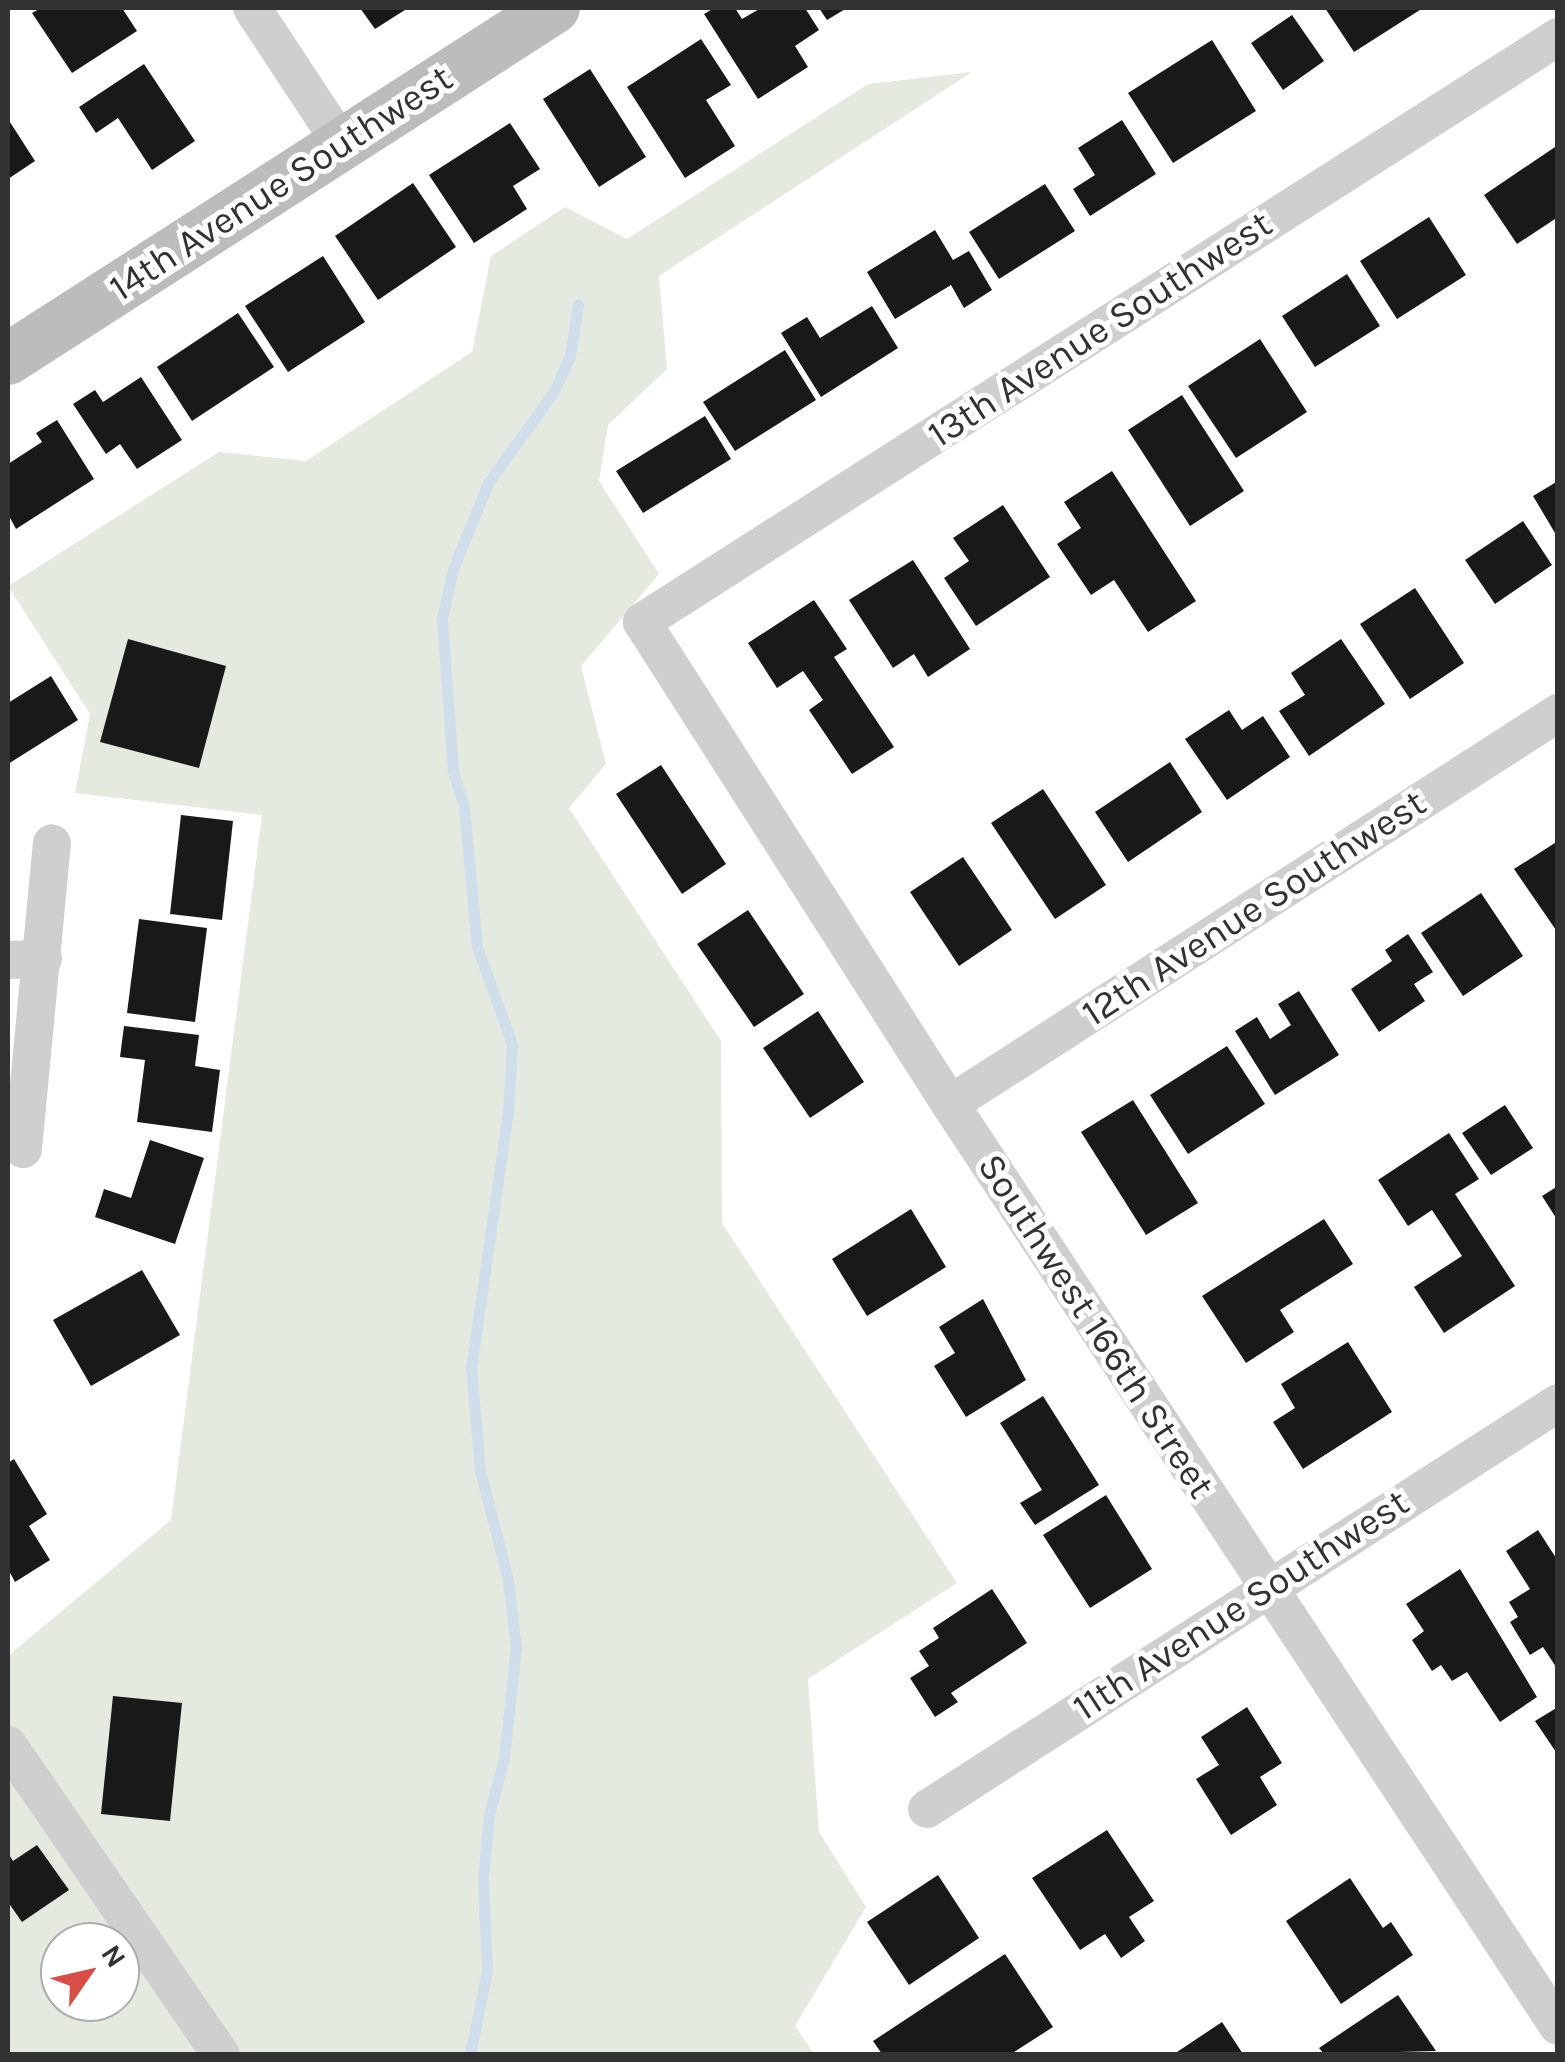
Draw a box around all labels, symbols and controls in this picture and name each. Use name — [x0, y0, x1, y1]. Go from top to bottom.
street label: 14th Avenue Southwest — [101, 55, 461, 311]
street label: 13th Avenue Southwest — [920, 201, 1280, 457]
street label: 12th Avenue Southwest — [1074, 780, 1434, 1036]
street label: Southwest 166th Street — [968, 1145, 1224, 1507]
street label: 11th Avenue Southwest — [1065, 1479, 1417, 1731]
north arrow — [40, 1922, 140, 2022]
text: N — [94, 1939, 133, 1974]

